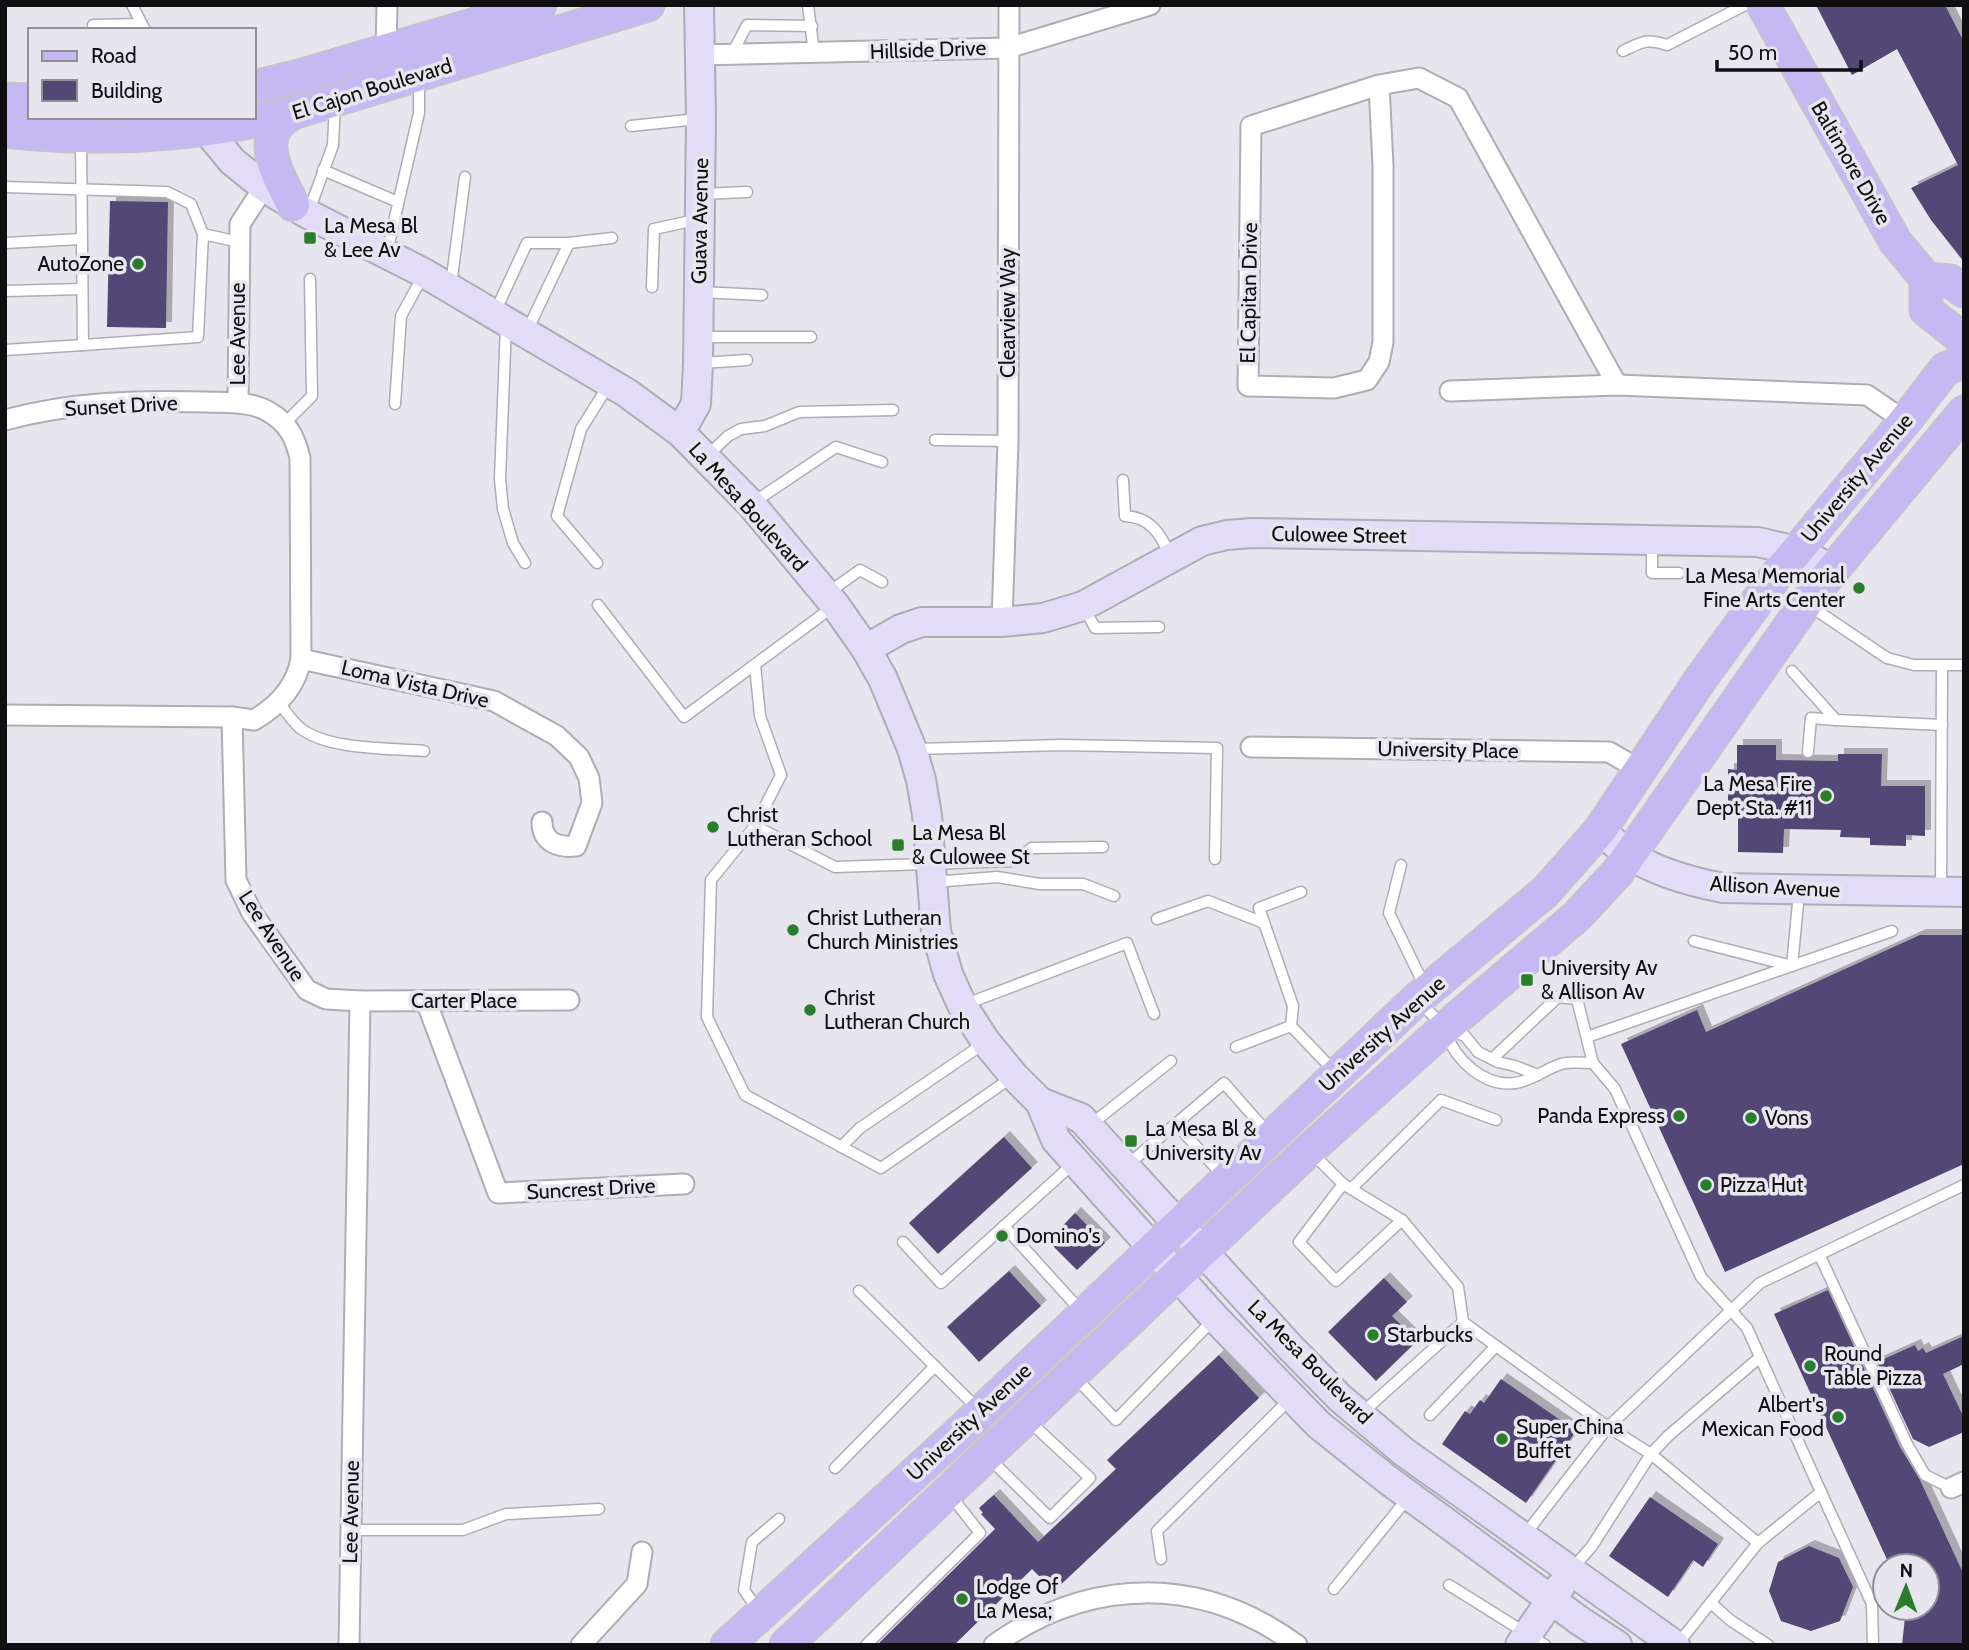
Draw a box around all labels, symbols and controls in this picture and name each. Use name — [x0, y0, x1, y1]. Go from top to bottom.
legend — [28, 28, 256, 119]
scale bar — [1717, 28, 1860, 72]
street label: Hillside Drive — [869, 35, 987, 64]
text: 50 m — [1728, 40, 1777, 65]
text: Road — [91, 43, 137, 68]
street label: El Cajon Boulevard — [289, 52, 455, 126]
text: Building — [91, 78, 163, 103]
street label: Baltimore Drive — [1806, 97, 1897, 229]
street label: Guava Avenue — [686, 157, 713, 284]
place label: La Mesa Bl & Lee Av — [324, 213, 418, 262]
street label: El Capitan Drive — [1235, 222, 1262, 364]
marker: La Mesa Bl & Lee Av — [302, 230, 318, 246]
street label: Clearview Way — [995, 248, 1020, 378]
place label: AutoZone — [37, 251, 124, 276]
marker: AutoZone — [130, 256, 146, 272]
street label: Lee Avenue — [225, 282, 250, 386]
street label: Sunset Drive — [64, 390, 178, 421]
street label: University Avenue — [1795, 408, 1918, 547]
street label: La Mesa Boulevard — [684, 437, 813, 576]
street label: Culowee Street — [1271, 521, 1407, 548]
place label: La Mesa Memorial Fine Arts Center — [1685, 563, 1845, 612]
marker: La Mesa Memorial Fine Arts Center — [1851, 580, 1867, 596]
street label: Loma Vista Drive — [339, 654, 492, 713]
street label: University Place — [1377, 736, 1519, 763]
place label: La Mesa Fire Dept Sta. #11 — [1696, 771, 1812, 820]
marker: La Mesa Fire Dept Sta. #11 — [1818, 788, 1834, 804]
place label: Christ Lutheran School — [727, 802, 872, 851]
marker: Christ Lutheran School — [705, 819, 721, 835]
place label: La Mesa Bl & Culowee St — [912, 820, 1030, 869]
marker: La Mesa Bl & Culowee St — [890, 837, 906, 853]
street label: Allison Avenue — [1709, 871, 1841, 902]
street label: Lee Avenue — [234, 886, 311, 986]
place label: Christ Lutheran Church Ministries — [807, 905, 958, 954]
marker: Christ Lutheran Church Ministries — [785, 922, 801, 938]
place label: University Av & Allison Av — [1541, 955, 1658, 1004]
street label: University Avenue — [1314, 970, 1450, 1097]
marker: University Av & Allison Av — [1519, 972, 1535, 988]
place label: Christ Lutheran Church — [824, 985, 970, 1034]
street label: Carter Place — [411, 988, 517, 1013]
marker: Christ Lutheran Church — [802, 1002, 818, 1018]
place label: Panda Express — [1537, 1103, 1665, 1128]
place label: Vons — [1765, 1105, 1809, 1130]
marker: Panda Express — [1671, 1108, 1687, 1124]
marker: Vons — [1743, 1110, 1759, 1126]
place label: La Mesa Bl & University Av — [1145, 1116, 1262, 1165]
marker: La Mesa Bl & University Av — [1123, 1133, 1139, 1149]
place label: Pizza Hut — [1720, 1172, 1804, 1197]
street label: Suncrest Drive — [526, 1173, 656, 1204]
marker: Pizza Hut — [1698, 1177, 1714, 1193]
place label: Domino's — [1016, 1223, 1101, 1248]
marker: Domino's — [994, 1228, 1010, 1244]
street label: La Mesa Boulevard — [1243, 1294, 1378, 1429]
place label: Starbucks — [1387, 1322, 1473, 1347]
marker: Starbucks — [1365, 1327, 1381, 1343]
place label: Round Table Pizza — [1824, 1341, 1922, 1390]
street label: University Avenue — [901, 1358, 1036, 1486]
marker: Round Table Pizza — [1802, 1358, 1818, 1374]
place label: Albert's Mexican Food — [1701, 1392, 1824, 1441]
marker: Albert's Mexican Food — [1830, 1409, 1846, 1425]
place label: Super China Buffet — [1516, 1414, 1624, 1463]
marker: Super China Buffet — [1494, 1431, 1510, 1447]
street label: Lee Avenue — [337, 1460, 364, 1564]
north arrow — [1871, 1552, 1941, 1622]
text: N — [1899, 1559, 1913, 1582]
place label: Lodge Of La Mesa; — [976, 1574, 1059, 1623]
marker: Lodge Of La Mesa; — [954, 1591, 970, 1607]

